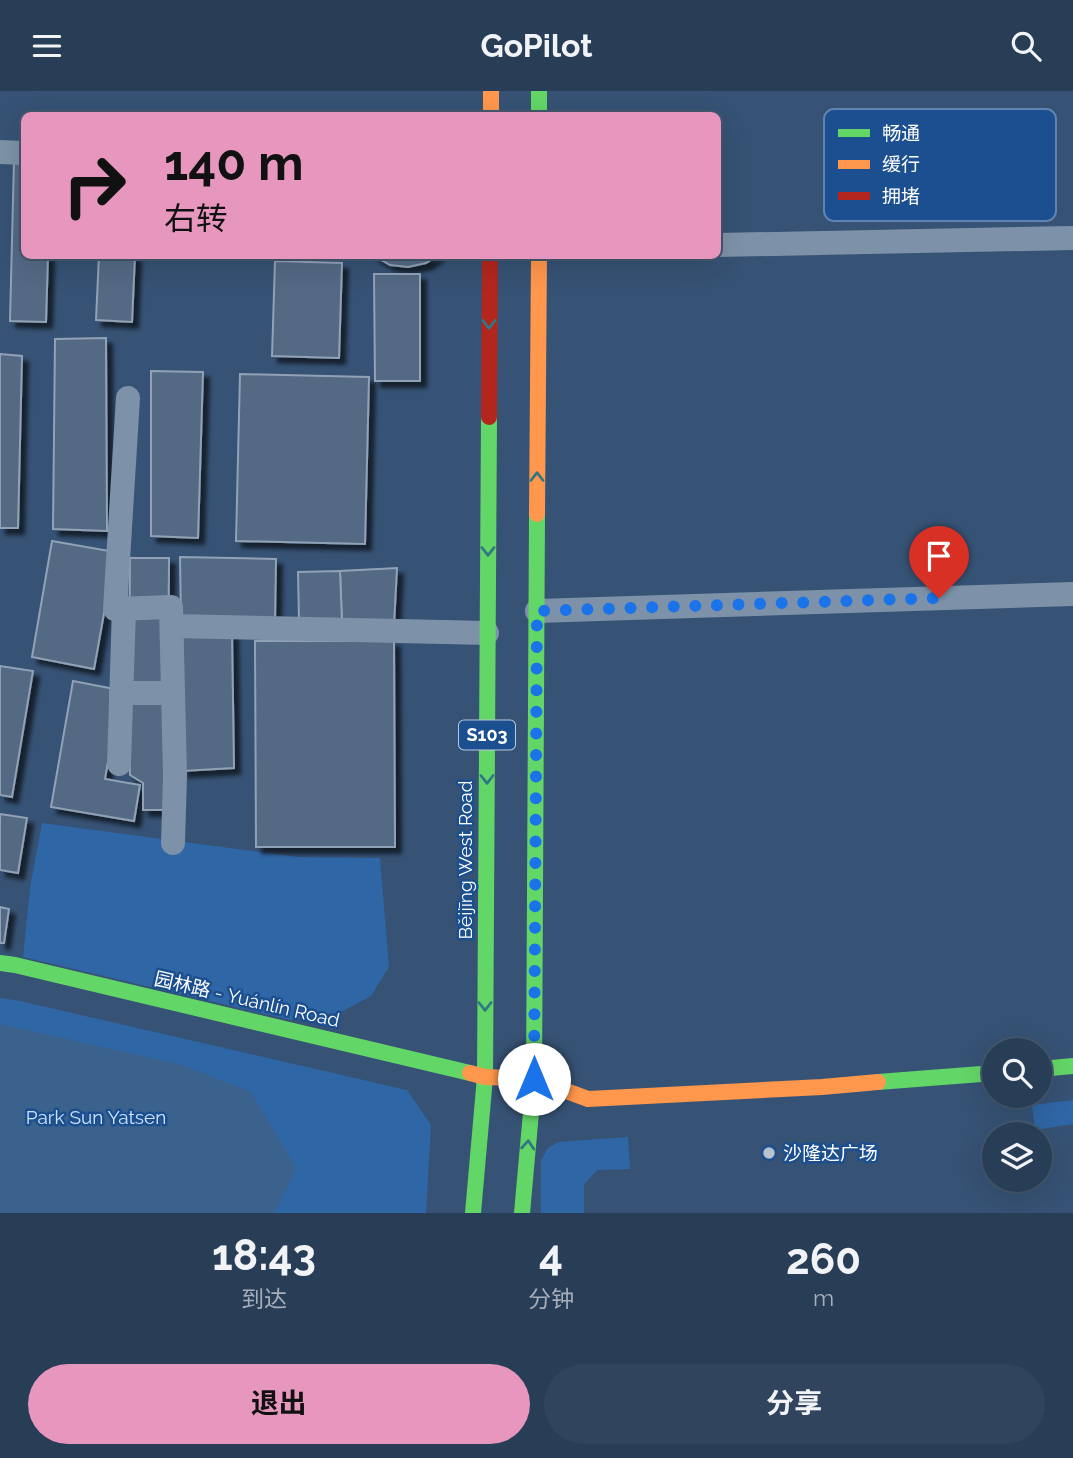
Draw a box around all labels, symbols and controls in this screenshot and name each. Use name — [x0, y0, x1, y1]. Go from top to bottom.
icon: menu — [28, 27, 66, 65]
text: GoPilot — [481, 27, 592, 64]
icon: search — [1007, 27, 1045, 65]
legend — [824, 109, 1056, 221]
text: 畅通 — [882, 122, 920, 144]
text: 140 m — [164, 134, 304, 191]
icon: right — [49, 140, 140, 231]
text: 缓行 — [882, 153, 920, 175]
text: 拥堵 — [882, 185, 920, 207]
text: 右转 — [164, 200, 228, 237]
one-way arrow — [481, 319, 497, 329]
one-way arrow — [530, 471, 545, 482]
pin — [909, 526, 969, 598]
icon: arrive — [920, 537, 958, 575]
one-way arrow — [480, 546, 496, 557]
road number: S103 — [459, 721, 515, 749]
one-way arrow — [479, 774, 495, 784]
street label: Běijīng West Road — [454, 780, 476, 940]
street label: 园林路 - Yuánlín Road — [152, 967, 342, 1031]
one-way arrow — [477, 1001, 493, 1012]
map controls — [982, 1038, 1052, 1192]
button: search — [982, 1038, 1052, 1108]
position arrow — [497, 1042, 571, 1116]
park label: Park Sun Yatsen — [26, 1106, 166, 1128]
button: layers — [982, 1122, 1052, 1192]
one-way arrow — [520, 1139, 535, 1150]
place label: 沙隆达广场 — [783, 1142, 878, 1164]
marker: 沙隆达广场 — [761, 1145, 777, 1161]
text: 18:43 — [212, 1231, 316, 1280]
text: 4 — [539, 1231, 563, 1280]
text: 260 — [786, 1235, 861, 1284]
text: m — [813, 1284, 834, 1311]
text: 到达 — [241, 1285, 287, 1312]
text: 分钟 — [528, 1285, 574, 1312]
button: 退出 — [28, 1364, 530, 1444]
button: 分享 — [544, 1364, 1045, 1444]

